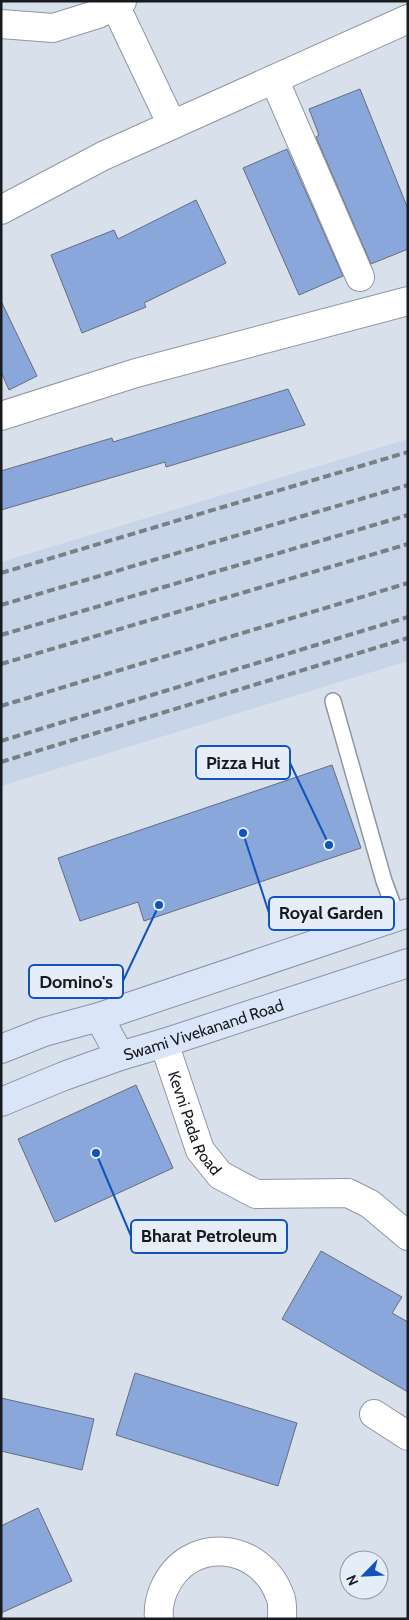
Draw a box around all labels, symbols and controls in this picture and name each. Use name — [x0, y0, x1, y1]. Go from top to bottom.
callout: Pizza Hut — [196, 746, 290, 779]
text: Pizza Hut — [206, 752, 280, 774]
callout: Royal Garden — [269, 897, 394, 930]
text: Royal Garden — [279, 902, 383, 924]
callout: Domino's — [29, 965, 123, 998]
text: Domino's — [39, 971, 113, 993]
street label: Swami Vivekanand Road — [121, 995, 286, 1064]
street label: Kevni Pada Road — [165, 1068, 226, 1179]
callout: Bharat Petroleum — [131, 1220, 287, 1253]
text: Bharat Petroleum — [141, 1225, 277, 1247]
north arrow — [339, 1550, 389, 1600]
text: N — [342, 1572, 362, 1588]

